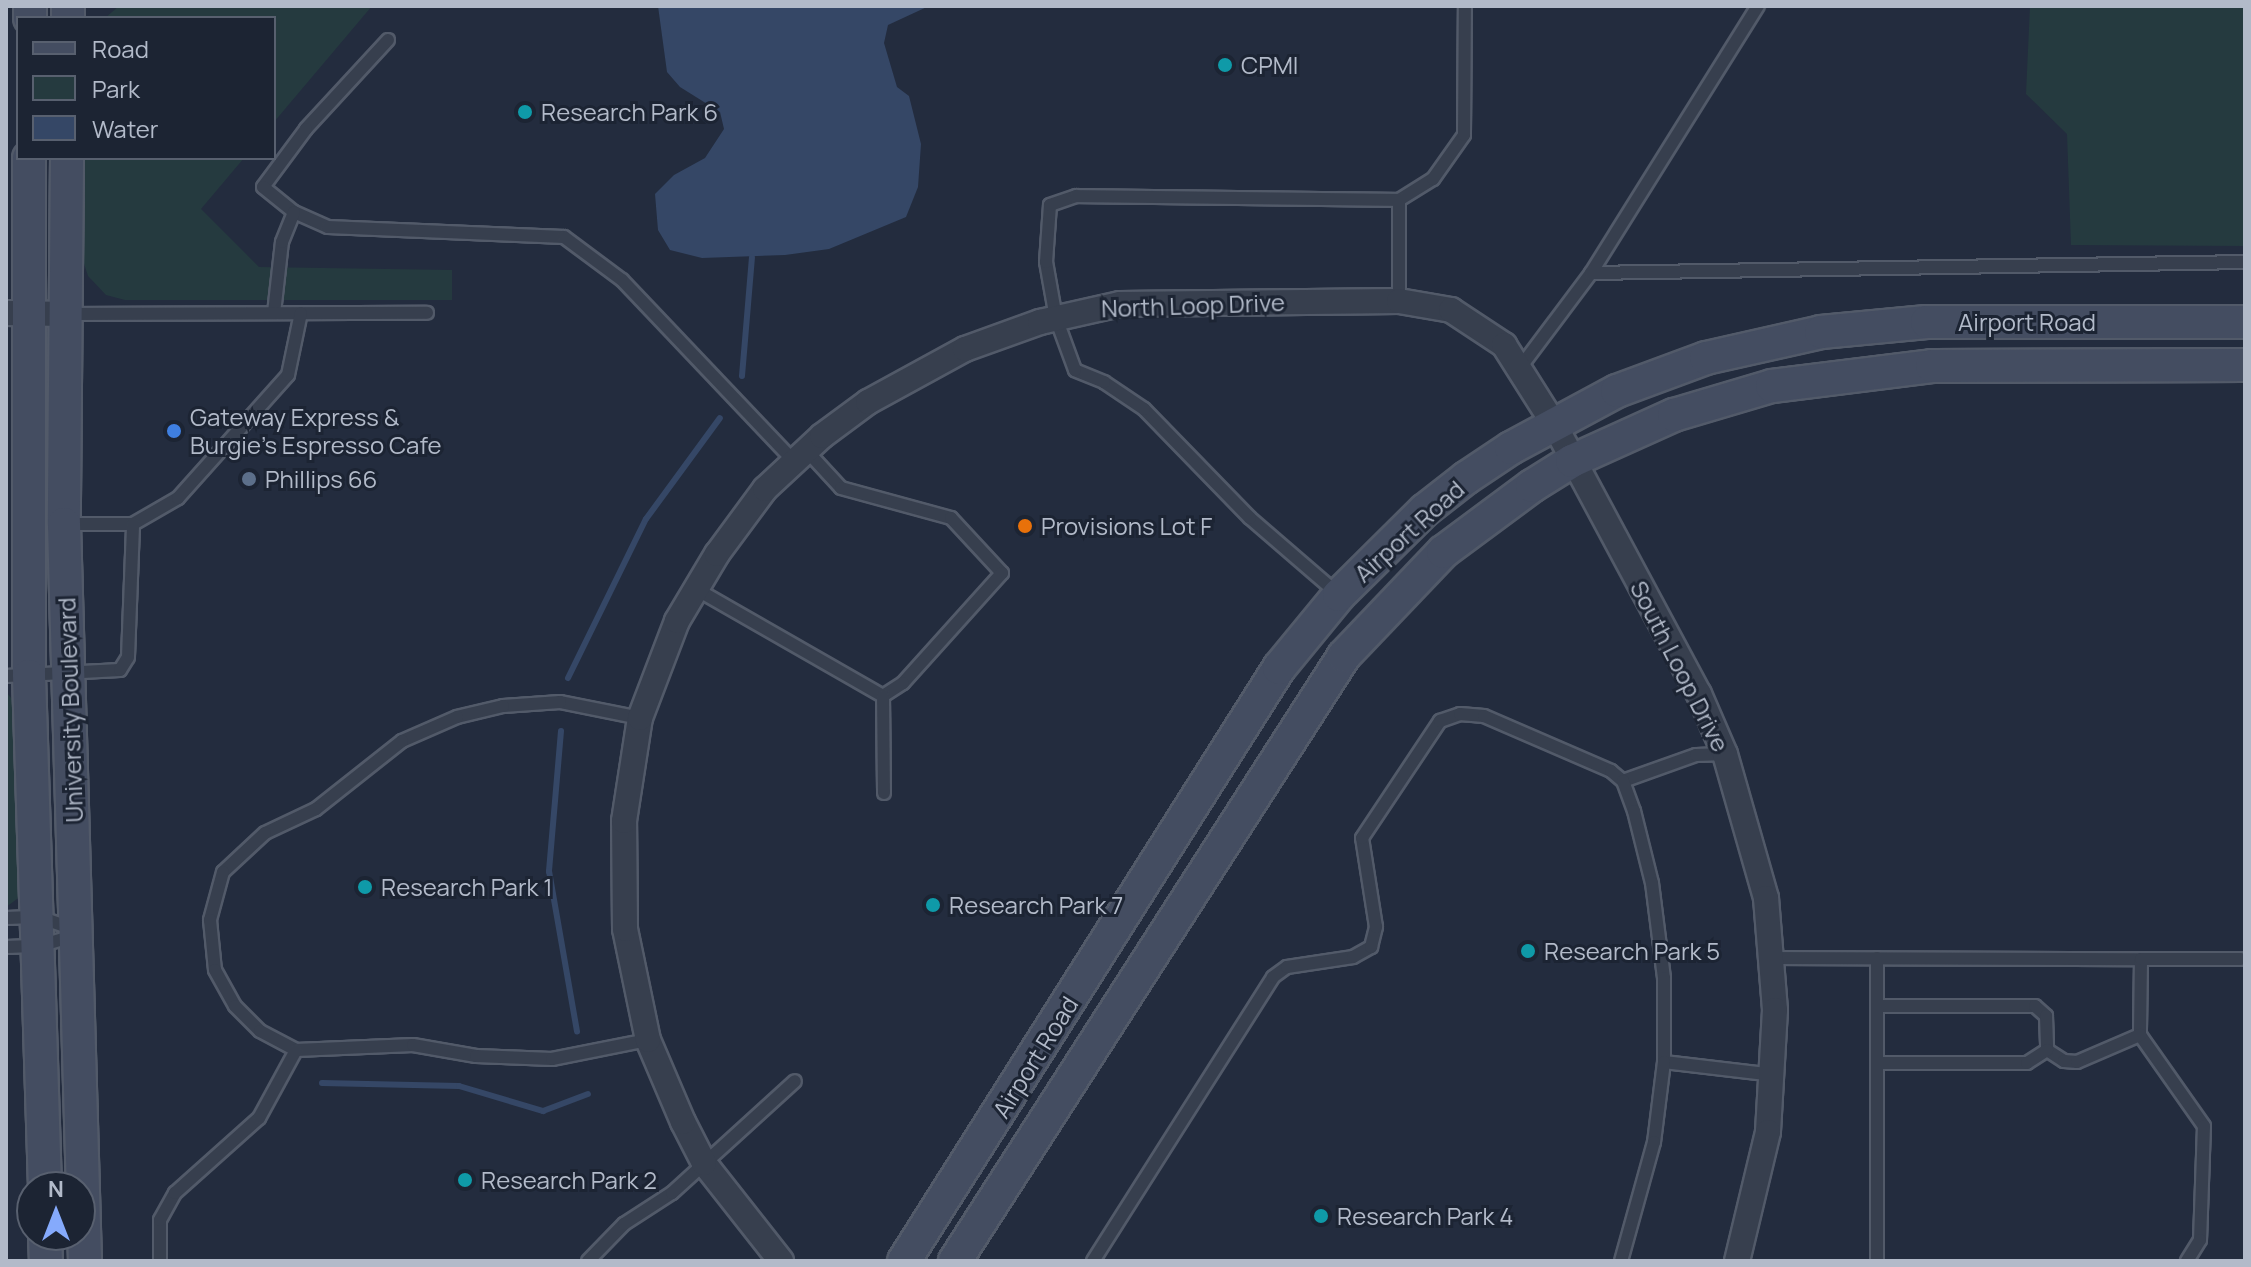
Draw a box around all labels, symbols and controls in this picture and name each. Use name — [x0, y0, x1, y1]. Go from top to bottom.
legend — [16, 16, 276, 160]
text: Road — [92, 32, 149, 65]
place label: CPMI — [1241, 51, 1298, 79]
marker: CPMI — [1216, 56, 1234, 74]
text: Park — [92, 72, 140, 105]
place label: Research Park 6 — [541, 98, 718, 126]
marker: Research Park 6 — [516, 103, 534, 121]
text: Water — [92, 112, 159, 145]
street label: North Loop Drive — [1101, 287, 1285, 323]
street label: Airport Road — [1958, 308, 2096, 336]
place label: Gateway Express & Burgie's Espresso Cafe — [190, 403, 441, 459]
marker: Gateway Express & Burgie's Espresso Cafe — [165, 422, 183, 440]
place label: Phillips 66 — [265, 465, 377, 493]
marker: Phillips 66 — [240, 470, 258, 488]
street label: Airport Road — [1348, 474, 1470, 588]
place label: Provisions Lot F — [1041, 512, 1212, 540]
marker: Provisions Lot F — [1016, 517, 1034, 535]
street label: South Loop Drive — [1625, 576, 1735, 756]
street label: University Boulevard — [52, 597, 88, 823]
place label: Research Park 1 — [381, 873, 553, 901]
marker: Research Park 1 — [356, 878, 374, 896]
place label: Research Park 7 — [949, 891, 1123, 919]
marker: Research Park 7 — [924, 896, 942, 914]
place label: Research Park 5 — [1544, 937, 1720, 965]
marker: Research Park 5 — [1519, 942, 1537, 960]
street label: Airport Road — [986, 991, 1084, 1123]
place label: Research Park 2 — [481, 1166, 657, 1194]
north arrow — [16, 1171, 96, 1251]
marker: Research Park 2 — [456, 1171, 474, 1189]
text: N — [48, 1174, 64, 1204]
place label: Research Park 4 — [1337, 1202, 1513, 1230]
marker: Research Park 4 — [1312, 1207, 1330, 1225]

